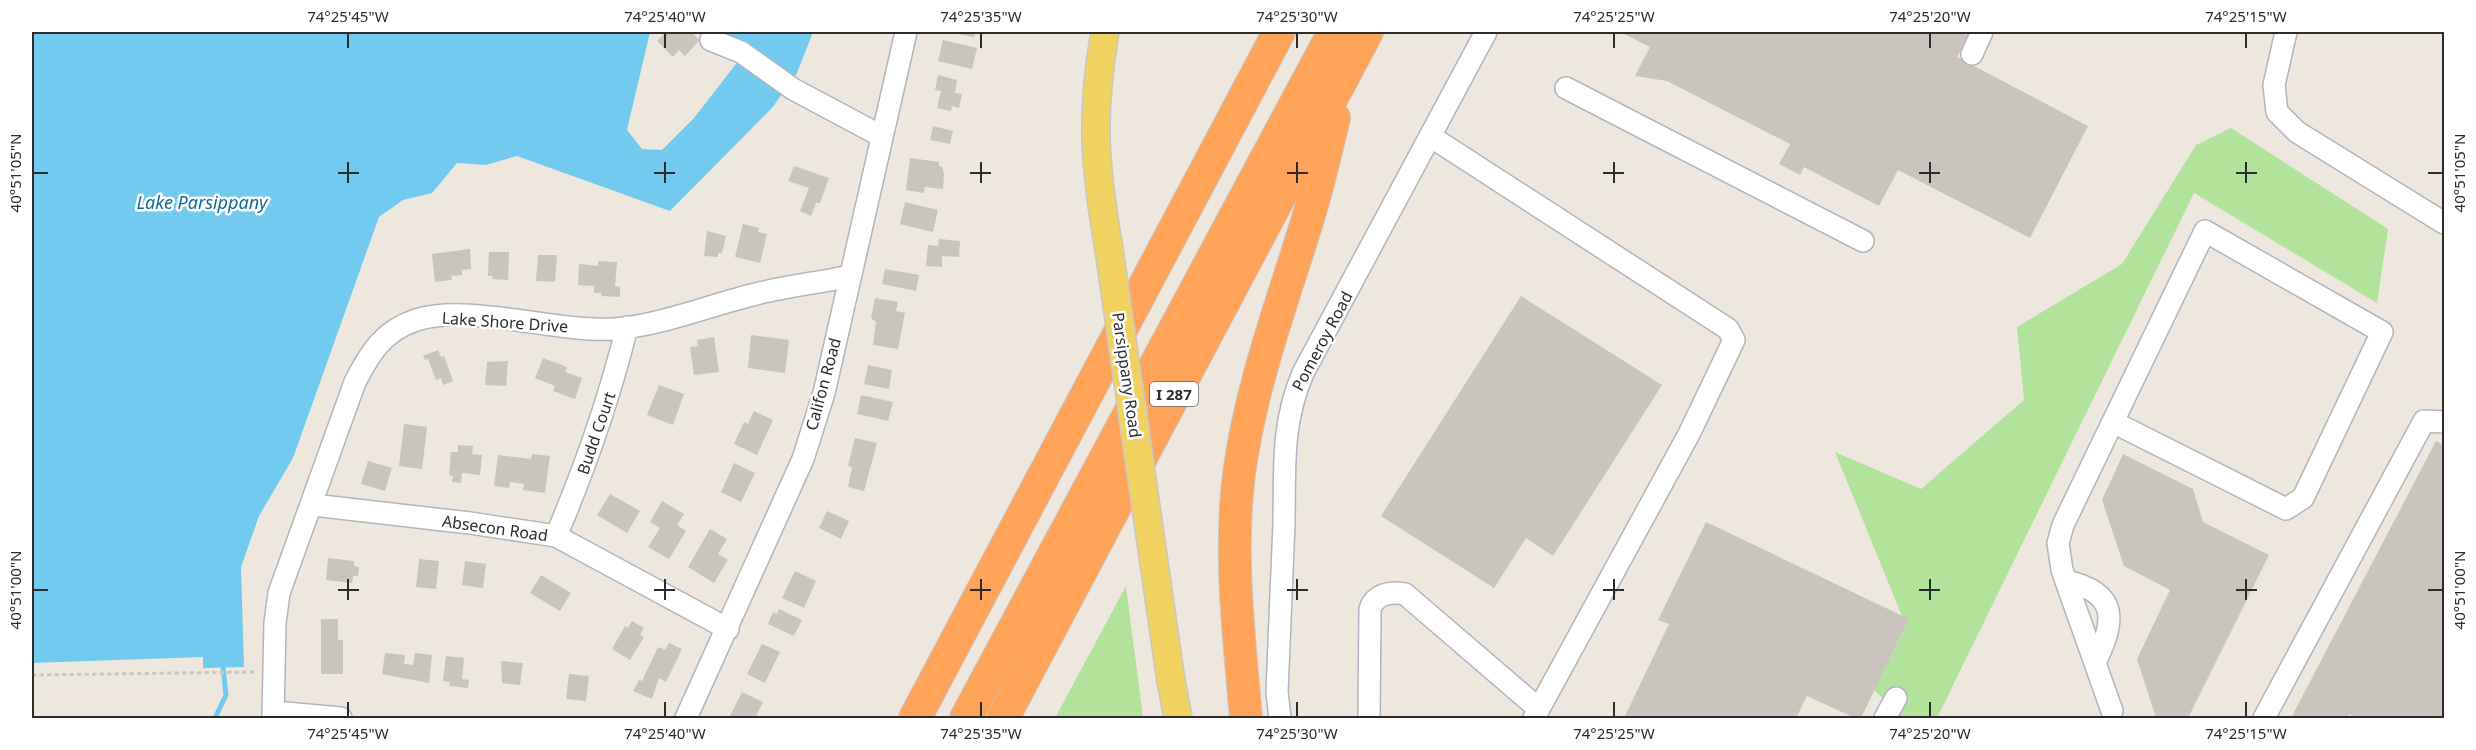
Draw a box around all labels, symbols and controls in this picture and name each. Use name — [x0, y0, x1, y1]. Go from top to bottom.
text: 74°25'45"W — [307, 6, 389, 26]
text: 74°25'40"W — [624, 6, 706, 26]
text: 74°25'35"W — [940, 6, 1022, 26]
text: 74°25'30"W — [1256, 6, 1338, 26]
text: 74°25'25"W — [1573, 6, 1655, 26]
text: 74°25'20"W — [1889, 6, 1971, 26]
text: 74°25'15"W — [2205, 6, 2287, 26]
text: 40°51'05"N — [5, 134, 25, 212]
text: 40°51'05"N — [2449, 134, 2469, 212]
water label: Lake Parsippany — [137, 190, 269, 214]
street label: Pomeroy Road — [1287, 287, 1357, 395]
street label: Lake Shore Drive — [441, 307, 569, 337]
street label: Parsippany Road — [1107, 311, 1147, 439]
street label: Califon Road — [800, 335, 846, 433]
road number: I 287 — [1150, 382, 1198, 406]
street label: Budd Court — [572, 388, 621, 477]
street label: Absecon Road — [441, 510, 549, 546]
text: 40°51'00"N — [5, 551, 25, 629]
text: 40°51'00"N — [2449, 551, 2469, 629]
text: 74°25'45"W — [307, 723, 389, 743]
text: 74°25'40"W — [624, 723, 706, 743]
text: 74°25'35"W — [940, 723, 1022, 743]
text: 74°25'30"W — [1256, 723, 1338, 743]
text: 74°25'25"W — [1573, 723, 1655, 743]
text: 74°25'20"W — [1889, 723, 1971, 743]
text: 74°25'15"W — [2205, 723, 2287, 743]

